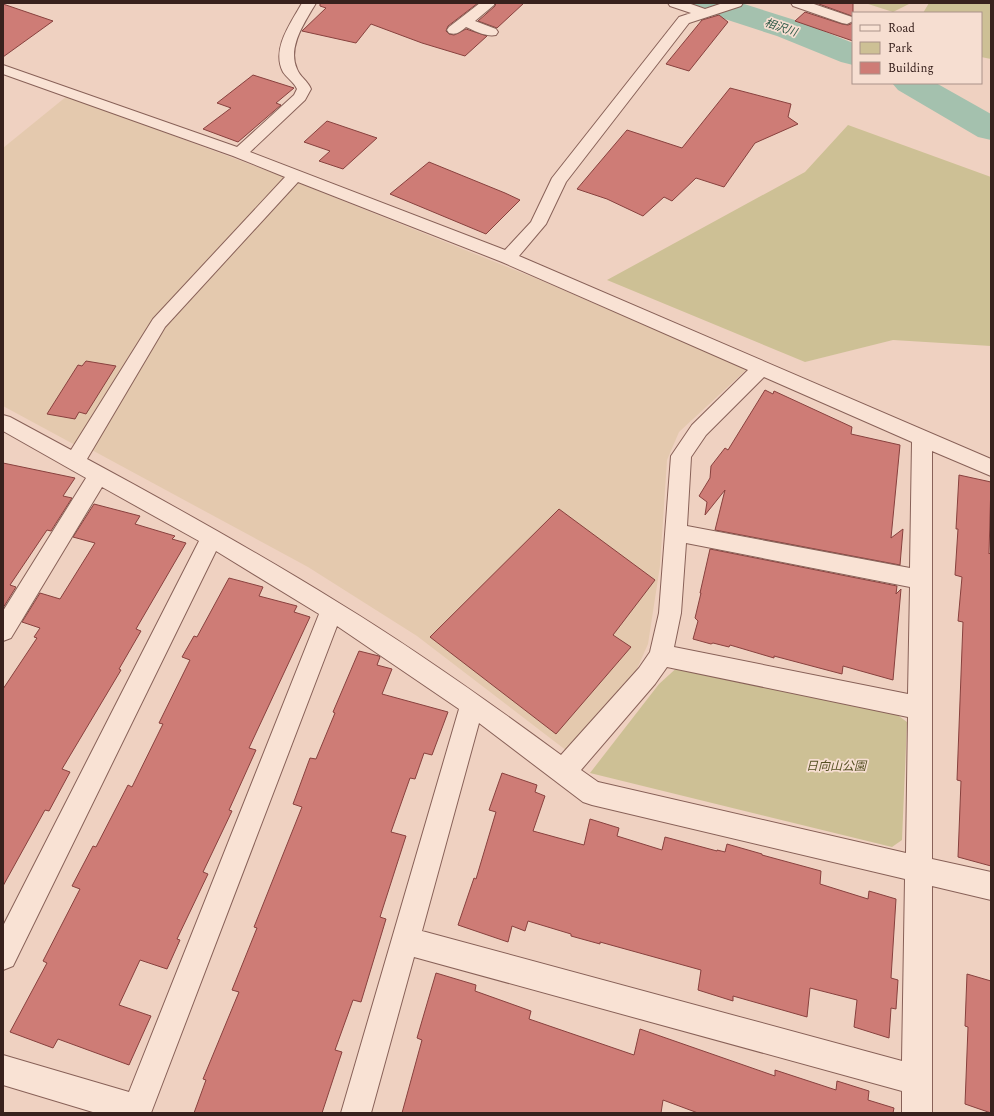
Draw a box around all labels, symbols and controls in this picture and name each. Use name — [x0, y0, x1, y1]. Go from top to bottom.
legend — [852, 12, 982, 84]
water label: 相沢川 — [762, 14, 800, 41]
text: Road — [888, 19, 915, 38]
text: Park — [888, 39, 913, 58]
text: Building — [888, 59, 934, 78]
park label: 日向山公園 — [806, 757, 868, 776]

